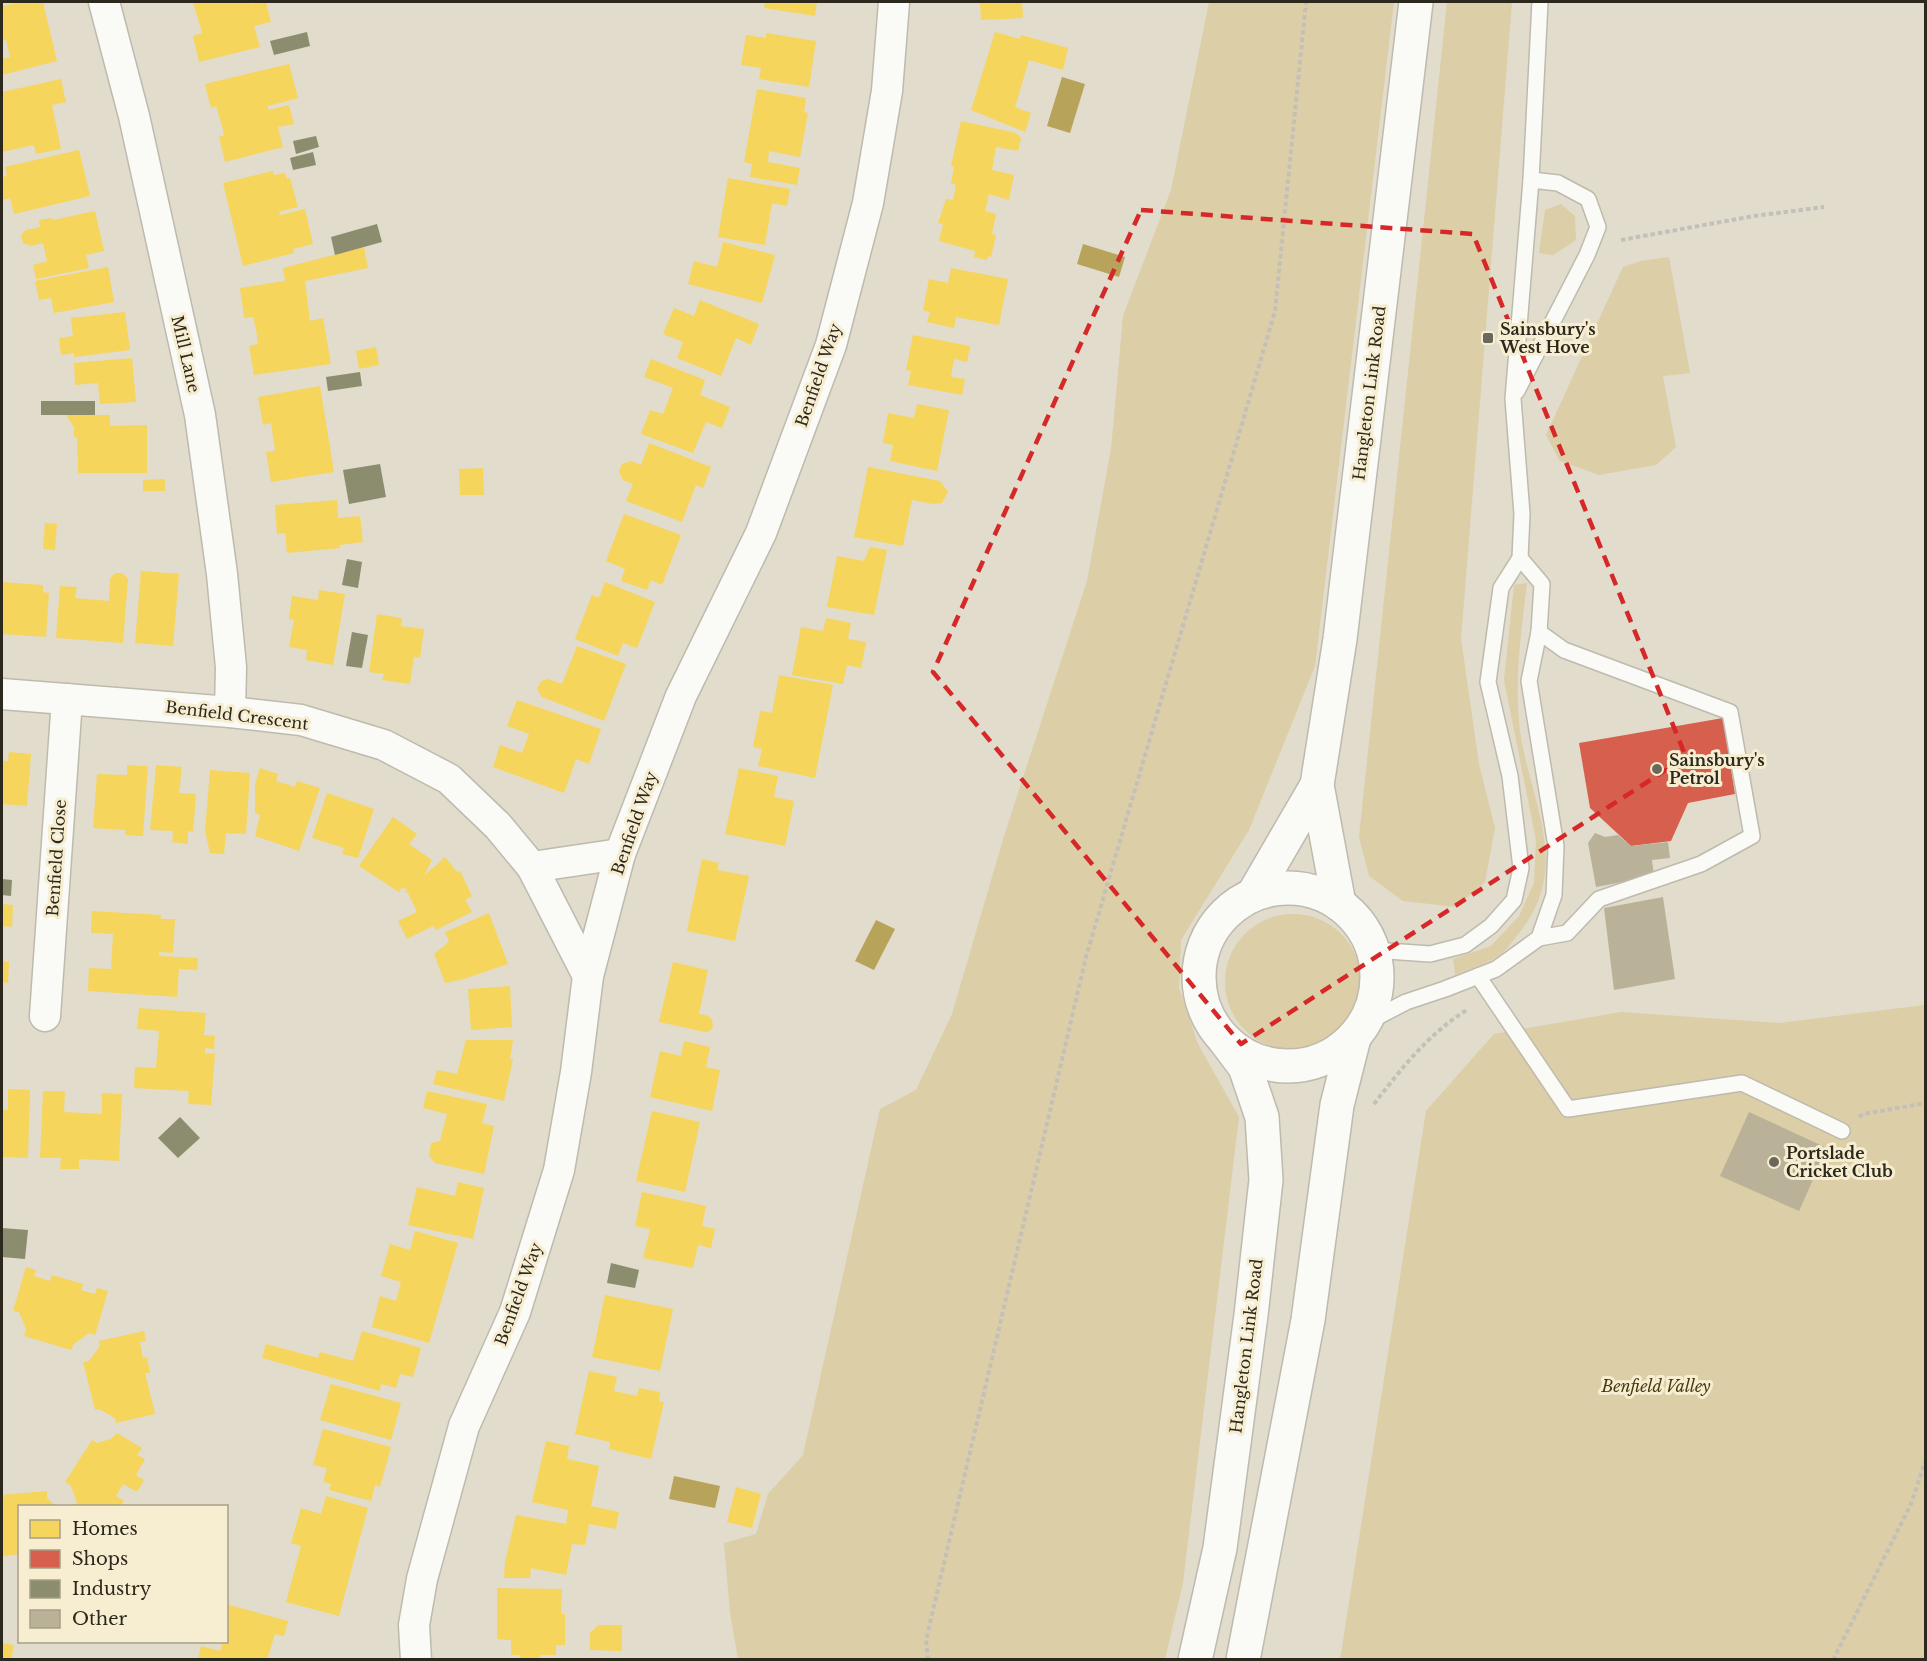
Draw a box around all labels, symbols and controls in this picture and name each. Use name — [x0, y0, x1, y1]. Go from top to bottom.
street label: Hangleton Link Road — [1348, 304, 1390, 481]
street label: Mill Lane — [167, 313, 205, 395]
place label: Sainsbury's West Hove — [1499, 319, 1596, 357]
street label: Benfield Way — [791, 320, 845, 429]
marker: Sainsbury's West Hove — [1481, 331, 1495, 345]
street label: Benfield Crescent — [164, 696, 310, 734]
place label: Sainsbury's Petrol — [1669, 750, 1765, 788]
marker: Sainsbury's Petrol — [1650, 762, 1664, 776]
street label: Benfield Way — [607, 768, 661, 877]
street label: Benfield Close — [42, 799, 70, 917]
place label: Portslade Cricket Club — [1786, 1143, 1893, 1181]
marker: Portslade Cricket Club — [1767, 1155, 1781, 1169]
street label: Benfield Way — [490, 1239, 546, 1348]
street label: Hangleton Link Road — [1225, 1257, 1267, 1434]
park label: Benfield Valley — [1600, 1376, 1711, 1396]
legend — [18, 1505, 228, 1643]
text: Homes — [72, 1518, 138, 1540]
text: Shops — [72, 1548, 128, 1570]
text: Industry — [72, 1578, 152, 1600]
text: Other — [72, 1608, 128, 1630]

